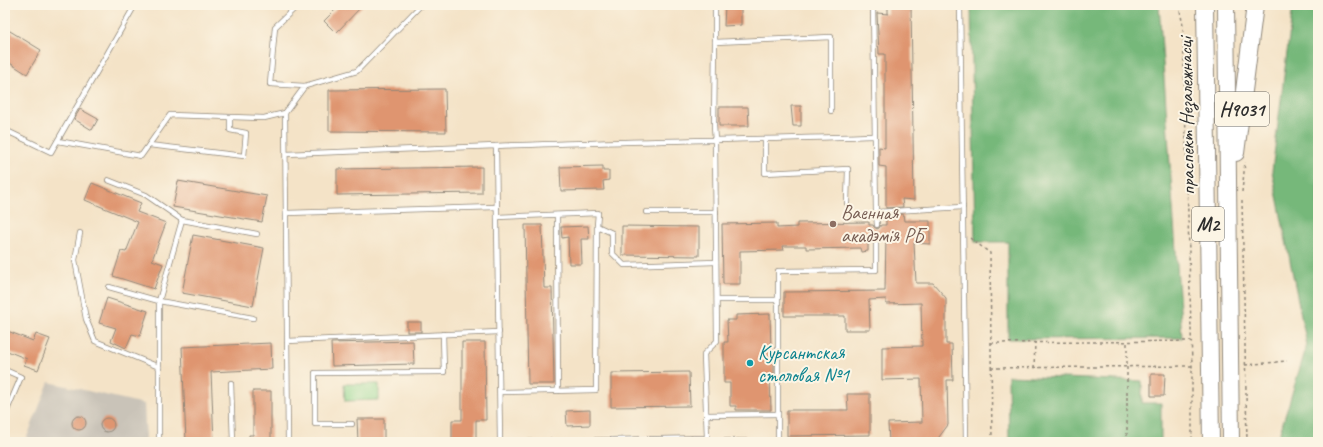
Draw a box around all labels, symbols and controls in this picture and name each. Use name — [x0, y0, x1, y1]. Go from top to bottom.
street label: праспект Незалежнасці — [1173, 34, 1201, 195]
road number: Н9031 — [1215, 92, 1269, 126]
place label: Ваенная акадэмія РБ — [841, 200, 927, 248]
road number: М2 — [1192, 207, 1224, 241]
marker: Ваенная акадэмія РБ — [828, 219, 838, 229]
place label: Курсантская столовая №1 — [758, 340, 850, 388]
marker: Курсантская столовая №1 — [745, 358, 755, 368]

